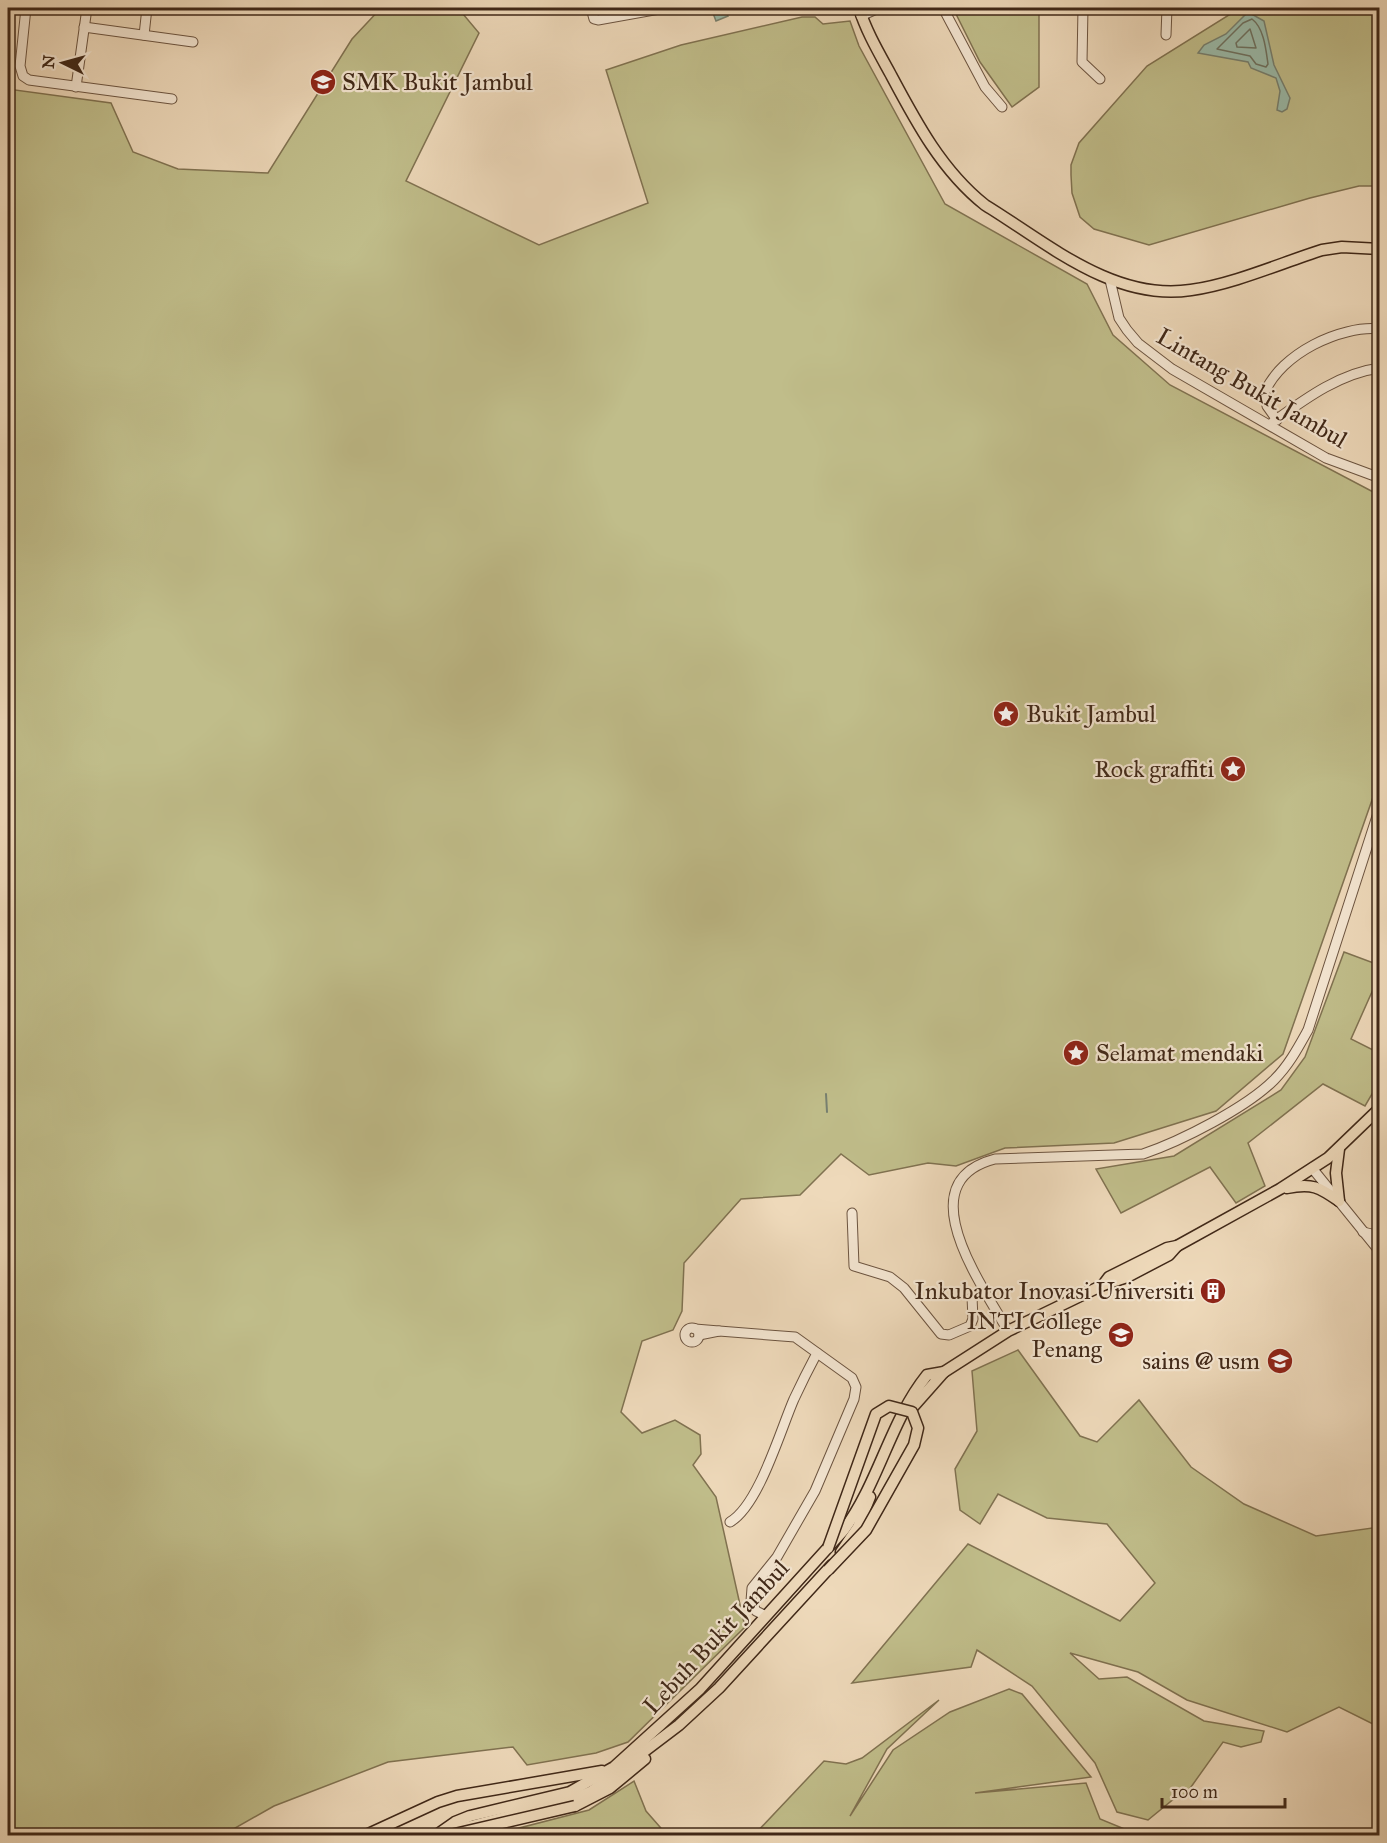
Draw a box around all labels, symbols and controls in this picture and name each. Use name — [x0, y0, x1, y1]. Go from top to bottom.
north arrow — [33, 33, 93, 93]
text: N — [38, 54, 59, 69]
school or university icon: SMK Bukit Jambul — [308, 67, 338, 97]
place label: SMK Bukit Jambul — [342, 67, 533, 97]
street label: Lintang Bukit Jambul — [1151, 321, 1353, 455]
place icon: Bukit Jambul — [991, 699, 1021, 729]
place label: Bukit Jambul — [1026, 699, 1157, 729]
place label: Rock graffiti — [1094, 754, 1214, 784]
place icon: Rock graffiti — [1218, 754, 1248, 784]
place icon: Selamat mendaki — [1061, 1038, 1091, 1068]
place label: Selamat mendaki — [1096, 1038, 1264, 1068]
place label: Inkubator Inovasi Universiti — [914, 1276, 1194, 1306]
building icon: Inkubator Inovasi Universiti — [1198, 1276, 1228, 1306]
place label: INTI College Penang — [967, 1306, 1103, 1364]
school or university icon: INTI College Penang — [1106, 1320, 1136, 1350]
place label: sains @ usm — [1142, 1346, 1260, 1376]
school or university icon: sains @ usm — [1265, 1346, 1295, 1376]
street label: Lebuh Bukit Jambul — [637, 1553, 796, 1721]
scale bar — [1162, 1771, 1285, 1809]
text: 100 m — [1171, 1781, 1218, 1803]

